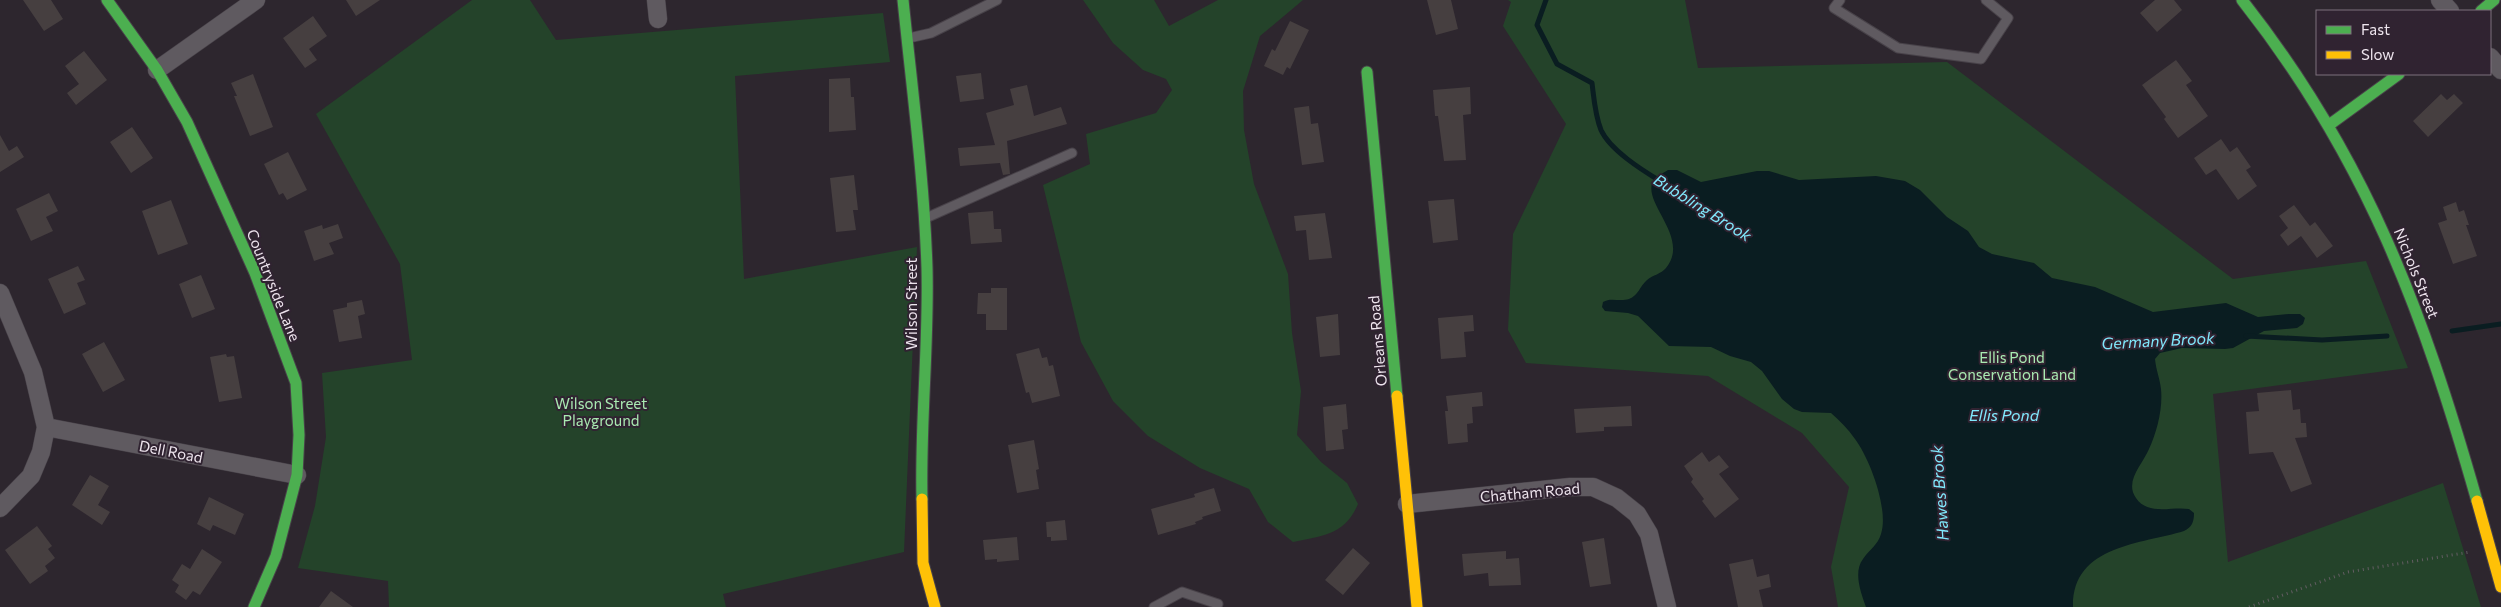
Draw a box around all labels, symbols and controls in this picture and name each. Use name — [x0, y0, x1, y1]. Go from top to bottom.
legend — [2316, 10, 2491, 75]
text: Fast — [2361, 20, 2390, 38]
text: Slow — [2361, 45, 2394, 63]
water label: Bubbling Brook — [1651, 169, 1756, 245]
street label: Nichols Street — [2391, 225, 2443, 321]
street label: Countryside Lane — [243, 226, 305, 344]
street label: Wilson Street — [902, 258, 920, 350]
street label: Orleans Road — [1364, 295, 1390, 387]
water label: Germany Brook — [2101, 328, 2215, 352]
park label: Ellis Pond Conservation Land — [1948, 348, 2076, 383]
park label: Wilson Street Playground — [555, 394, 647, 429]
water label: Ellis Pond — [1969, 405, 2040, 424]
street label: Dell Road — [138, 436, 204, 466]
water label: Hawes Brook — [1926, 444, 1952, 541]
street label: Chatham Road — [1479, 479, 1581, 505]

